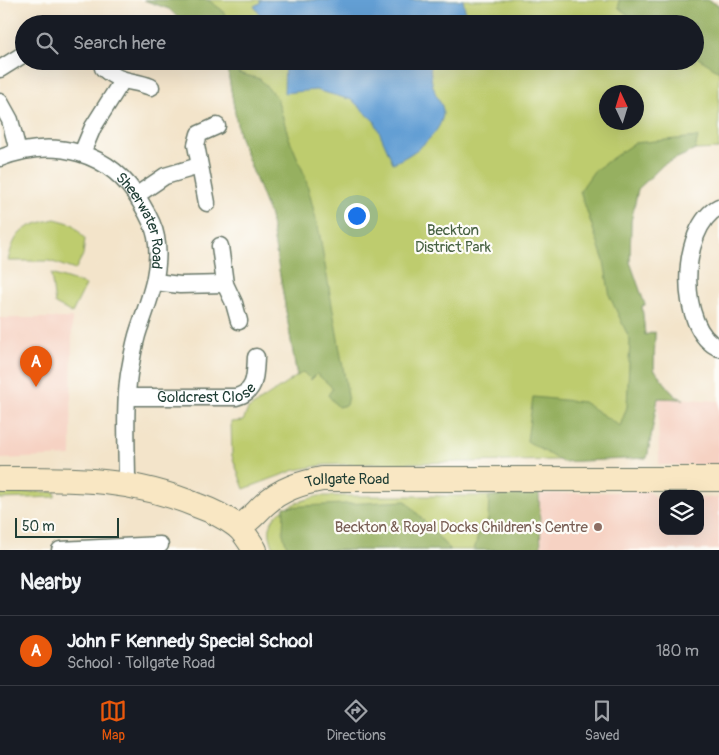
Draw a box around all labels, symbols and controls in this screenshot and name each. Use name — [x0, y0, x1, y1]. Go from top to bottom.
search box — [15, 15, 704, 70]
icon: search — [33, 29, 61, 57]
text: Search here — [73, 31, 166, 55]
north arrow — [599, 85, 644, 130]
street label: Sheerwater Road — [112, 168, 167, 270]
your location — [344, 203, 370, 229]
park label: Beckton District Park — [415, 221, 492, 257]
pin: A — [20, 346, 52, 387]
street label: Goldcrest Close — [157, 379, 261, 407]
street label: Tollgate Road — [303, 470, 390, 492]
map controls — [659, 490, 704, 535]
button: layers — [659, 490, 704, 535]
scale bar — [15, 515, 119, 538]
text: 50 m — [22, 518, 55, 535]
place label: Beckton & Royal Docks Children's Centre — [335, 518, 589, 537]
marker: Beckton & Royal Docks Children's Centre — [592, 521, 604, 533]
text: Nearby — [20, 569, 81, 596]
text: John F Kennedy Special School — [67, 629, 313, 653]
text: A — [31, 641, 41, 661]
text: 180 m — [656, 641, 699, 661]
text: School · Tollgate Road — [67, 653, 215, 673]
tab: Map — [99, 697, 127, 744]
tab: Directions — [326, 697, 386, 744]
tab: Saved — [585, 697, 620, 744]

